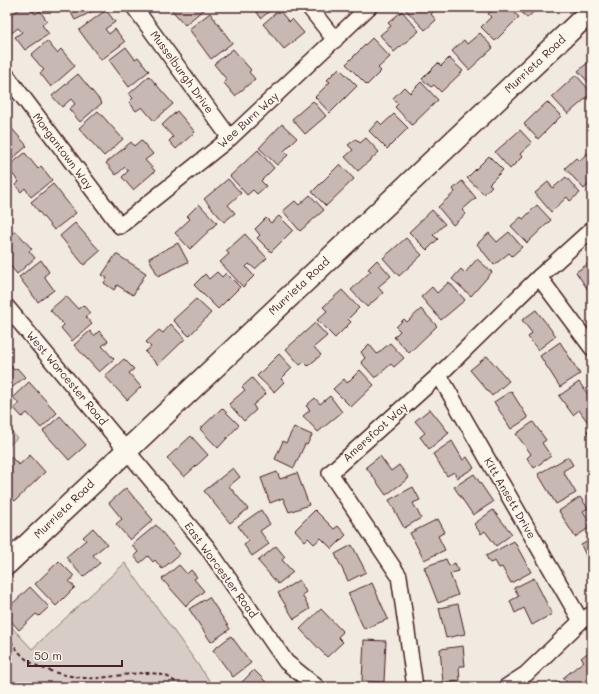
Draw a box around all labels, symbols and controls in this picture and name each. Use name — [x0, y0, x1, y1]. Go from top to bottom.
street label: Musselburgh Drive — [147, 27, 218, 116]
street label: Murrieta Road — [501, 31, 569, 96]
street label: Wee Burn Way — [214, 88, 281, 151]
street label: Morgantown Way — [30, 109, 97, 192]
street label: Murrieta Road — [265, 253, 333, 318]
street label: West Worcester Road — [24, 327, 111, 428]
street label: Amersfoot Way — [339, 398, 410, 465]
street label: Kitt Ansett Drive — [481, 454, 540, 541]
street label: Murrieta Road — [30, 476, 97, 541]
street label: East Worcester Road — [181, 519, 261, 621]
scale bar — [28, 642, 122, 668]
text: 50 m — [34, 647, 62, 663]

